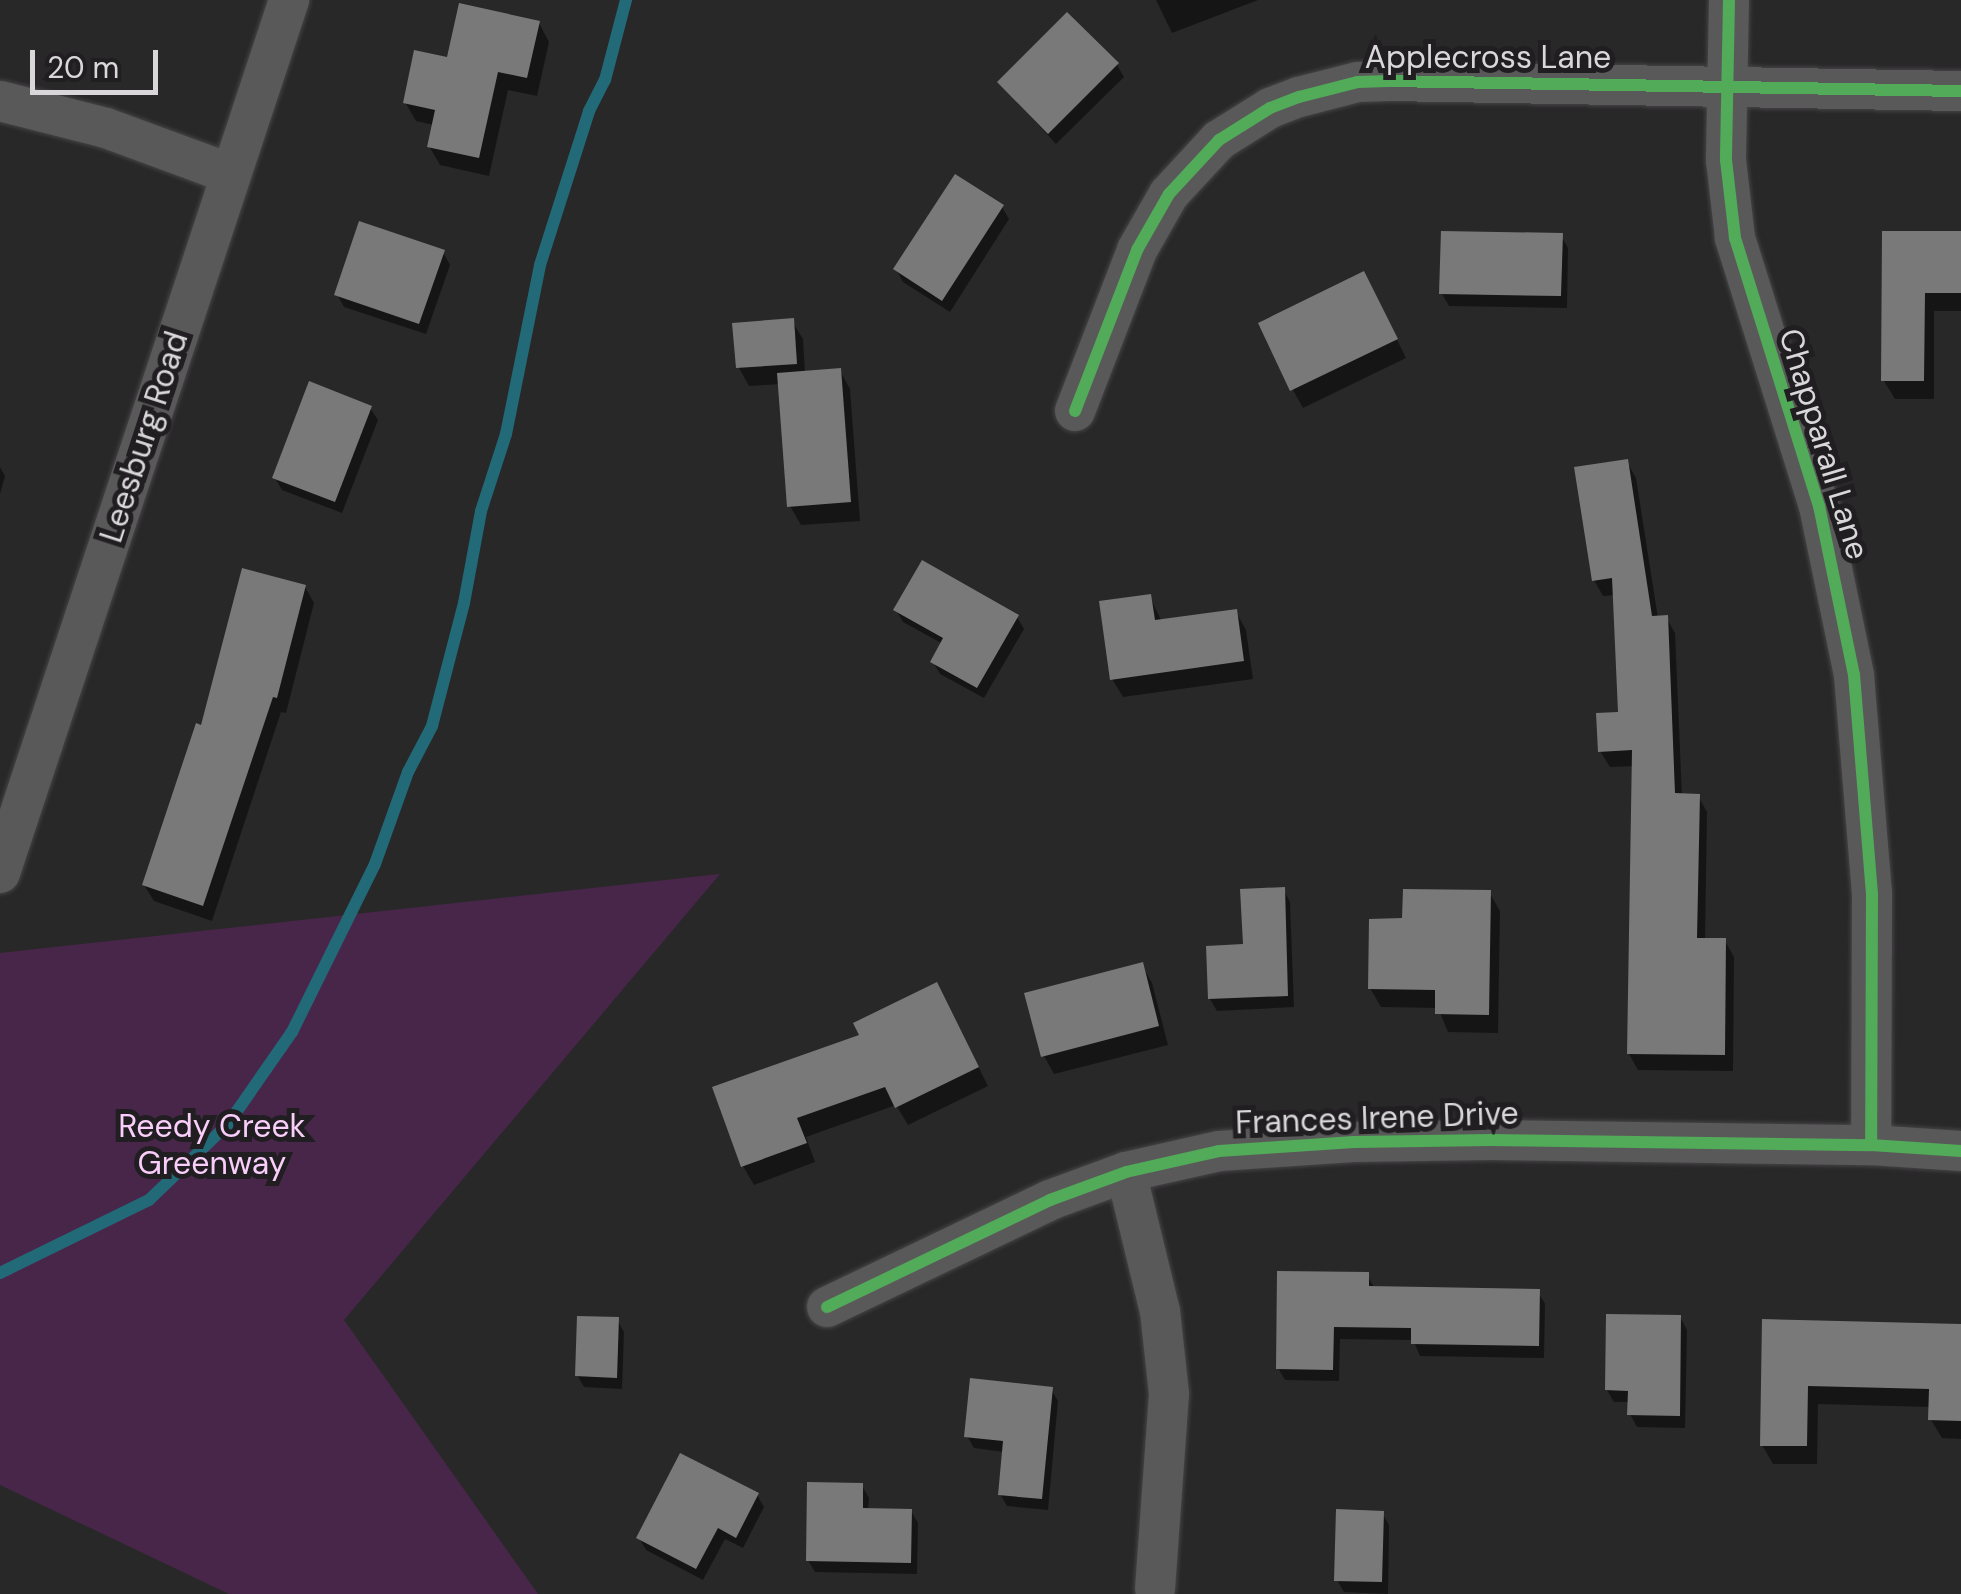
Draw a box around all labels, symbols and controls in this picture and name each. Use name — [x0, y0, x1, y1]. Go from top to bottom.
scale bar — [35, 30, 162, 92]
street label: Applecross Lane — [1365, 38, 1611, 76]
text: 20 m — [47, 48, 119, 87]
street label: Chapparall Lane — [1771, 324, 1877, 564]
street label: Leesburg Road — [92, 327, 196, 547]
street label: Frances Irene Drive — [1235, 1094, 1519, 1142]
park label: Reedy Creek Greenway — [118, 1108, 306, 1183]

